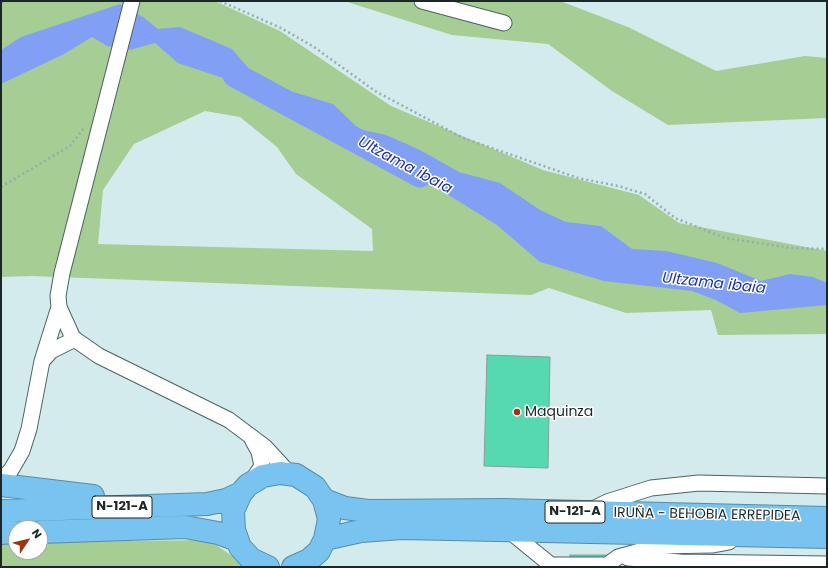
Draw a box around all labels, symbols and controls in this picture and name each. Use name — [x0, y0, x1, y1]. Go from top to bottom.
water label: Ultzama ibaia — [355, 134, 455, 198]
water label: Ultzama ibaia — [661, 270, 767, 298]
place label: Maquinza — [525, 404, 593, 420]
marker: Maquinza — [512, 407, 522, 417]
road number: N-121-A — [92, 496, 152, 518]
road number: N-121-A — [545, 501, 605, 523]
street label: IRUÑA - BEHOBIA ERREPIDEA — [613, 505, 801, 525]
north arrow — [8, 520, 48, 560]
text: N — [28, 526, 46, 542]

